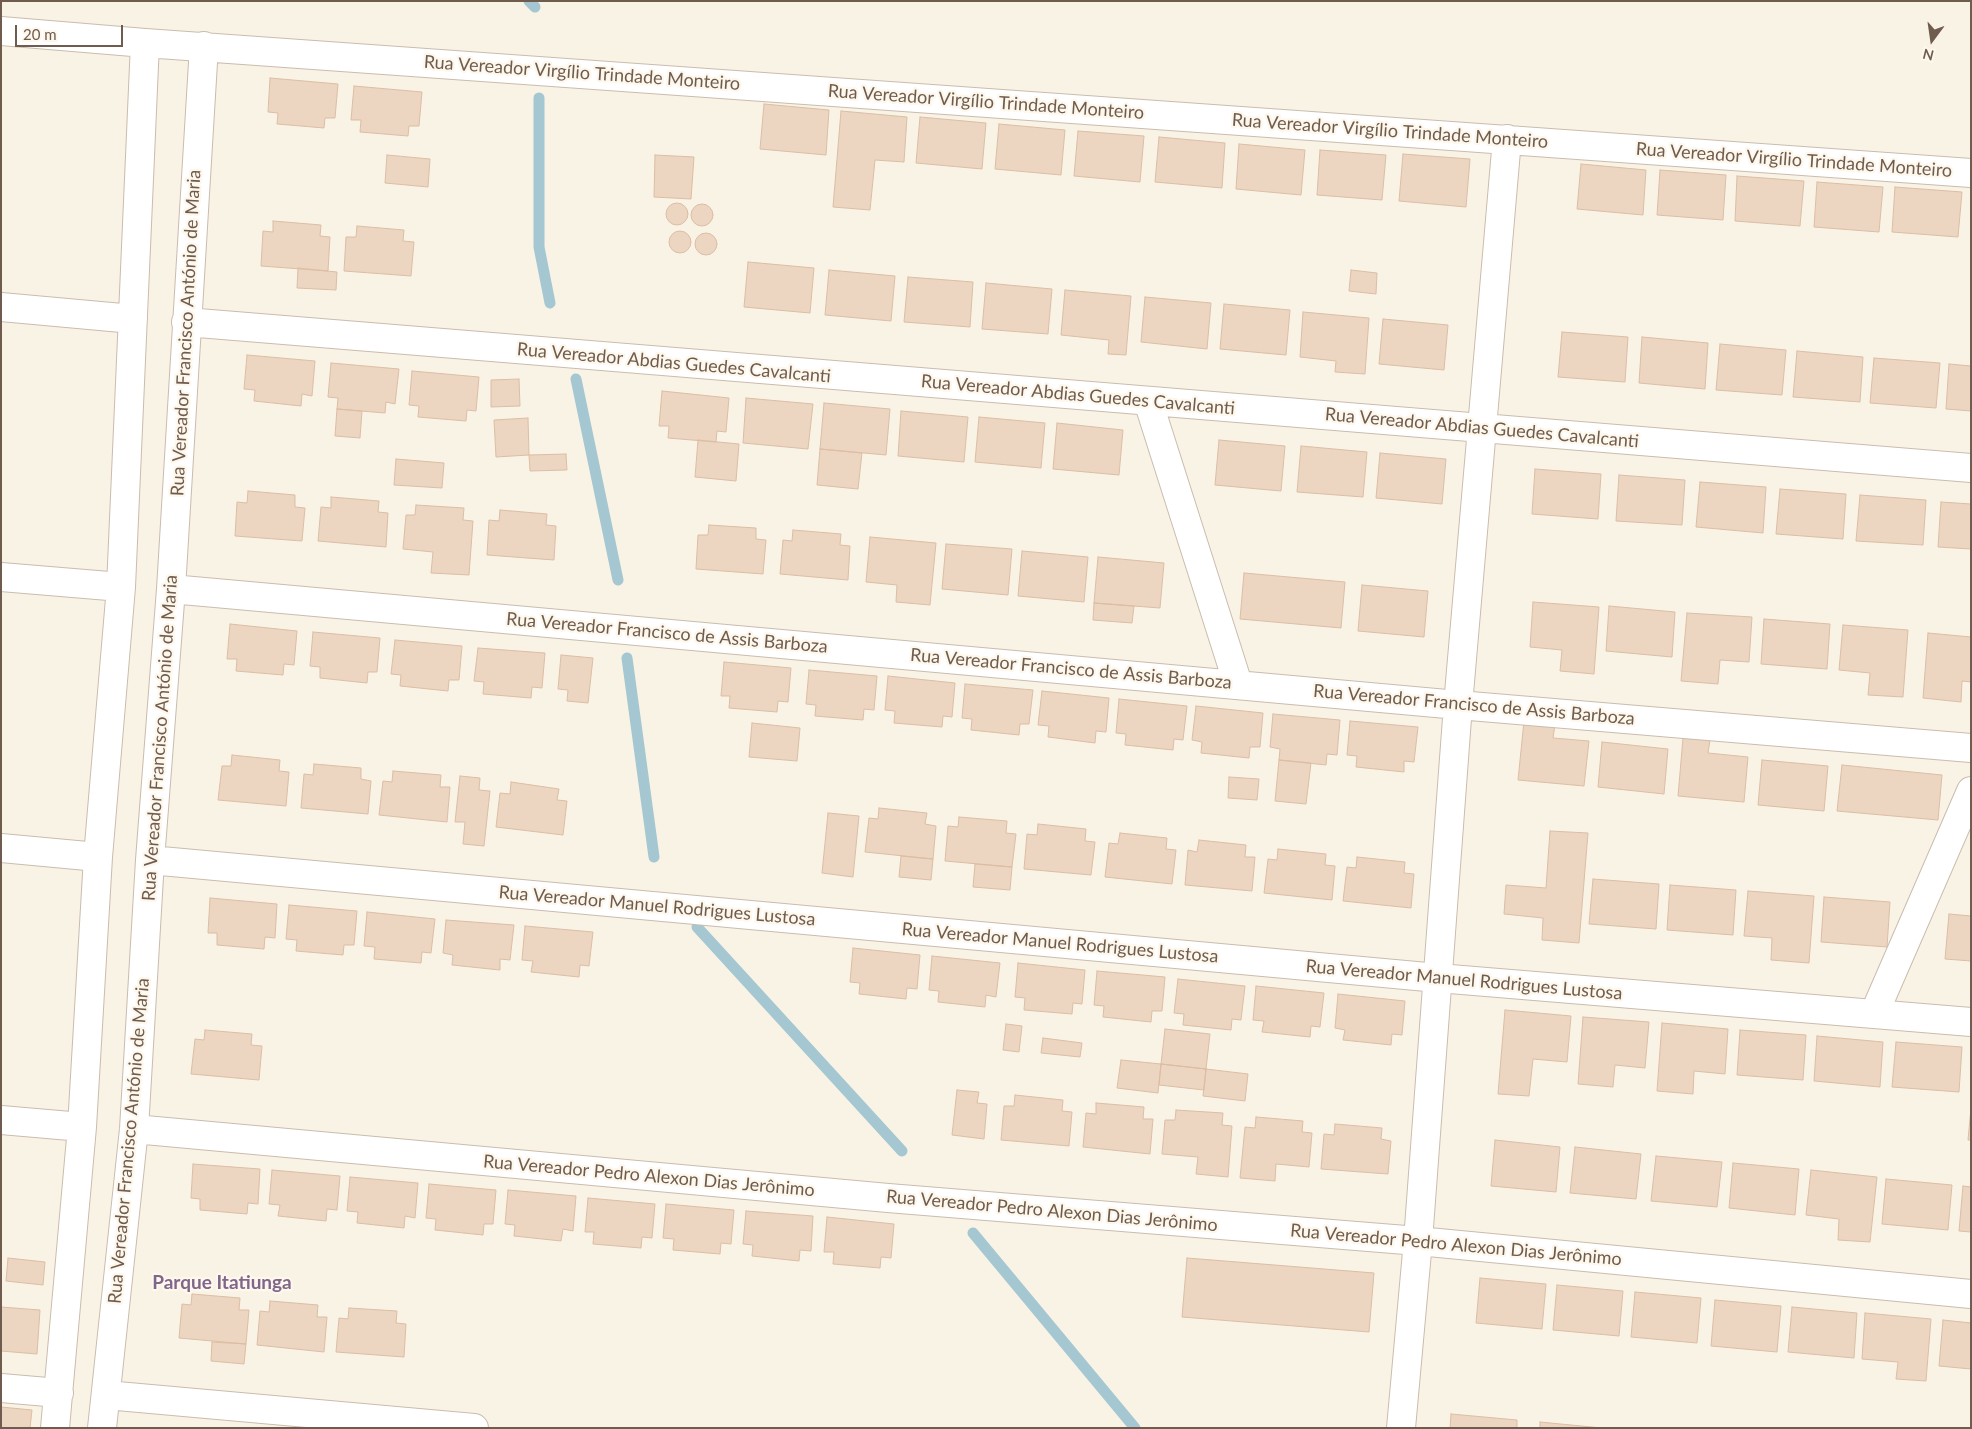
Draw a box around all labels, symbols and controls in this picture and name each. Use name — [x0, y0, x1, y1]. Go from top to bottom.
scale bar — [18, 15, 125, 47]
north arrow — [1907, 15, 1957, 65]
text: 20 m — [23, 25, 57, 43]
text: N — [1921, 45, 1936, 65]
street label: Rua Vereador Virgílio Trindade Monteiro — [423, 51, 741, 95]
street label: Rua Vereador Virgílio Trindade Monteiro — [827, 80, 1145, 124]
street label: Rua Vereador Virgílio Trindade Monteiro — [1231, 109, 1549, 153]
street label: Rua Vereador Virgílio Trindade Monteiro — [1635, 138, 1953, 182]
street label: Rua Vereador Francisco António de Maria — [167, 169, 205, 497]
street label: Rua Vereador Abdias Guedes Cavalcanti — [516, 339, 832, 387]
street label: Rua Vereador Abdias Guedes Cavalcanti — [920, 371, 1236, 419]
street label: Rua Vereador Abdias Guedes Cavalcanti — [1324, 404, 1640, 452]
street label: Rua Vereador Francisco António de Maria — [138, 574, 182, 902]
street label: Rua Vereador Francisco de Assis Barboza — [505, 608, 829, 658]
street label: Rua Vereador Francisco de Assis Barboza — [909, 644, 1233, 694]
street label: Rua Vereador Francisco de Assis Barboza — [1312, 680, 1636, 730]
street label: Rua Vereador Manuel Rodrigues Lustosa — [498, 881, 816, 931]
street label: Rua Vereador Manuel Rodrigues Lustosa — [901, 918, 1219, 968]
street label: Rua Vereador Manuel Rodrigues Lustosa — [1305, 955, 1623, 1005]
street label: Rua Vereador Francisco António de Maria — [104, 977, 154, 1305]
street label: Rua Vereador Pedro Alexon Dias Jerônimo — [482, 1151, 816, 1201]
street label: Rua Vereador Pedro Alexon Dias Jerônimo — [885, 1186, 1219, 1236]
street label: Rua Vereador Pedro Alexon Dias Jerônimo — [1289, 1220, 1623, 1270]
district label: Parque Itatiunga — [152, 1272, 292, 1294]

